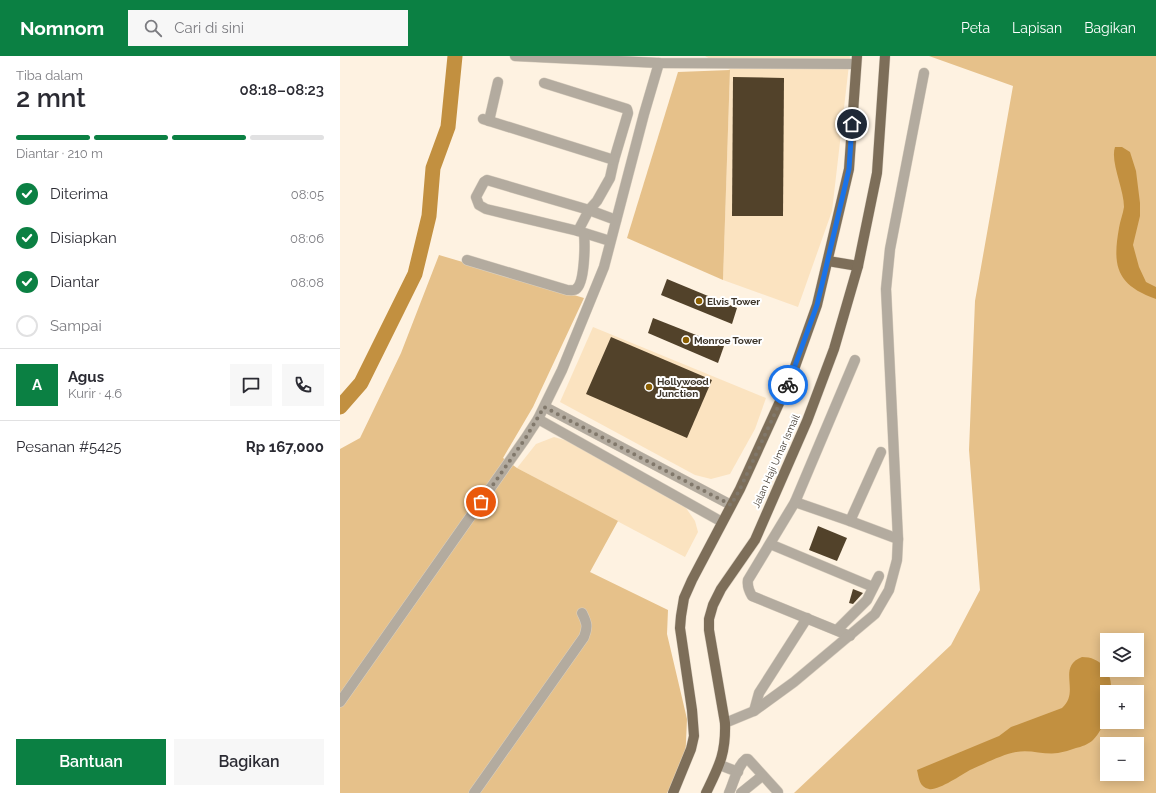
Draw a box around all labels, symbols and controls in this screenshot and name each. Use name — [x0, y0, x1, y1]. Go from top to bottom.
search box — [128, 10, 408, 46]
text: Nomnom — [20, 17, 104, 39]
icon: search — [142, 17, 164, 39]
text: Cari di sini — [174, 19, 244, 37]
text: Peta — [961, 20, 990, 36]
text: Lapisan — [1012, 20, 1062, 36]
text: Bagikan — [1084, 20, 1136, 36]
text: Tiba dalam — [16, 68, 83, 83]
text: 08:18–08:23 — [239, 81, 324, 99]
text: 2 mnt — [16, 83, 86, 113]
pin — [835, 107, 869, 141]
icon: home — [841, 113, 863, 135]
text: Diantar · 210 m — [16, 146, 103, 161]
icon: check — [16, 183, 38, 205]
text: Diterima — [50, 185, 108, 203]
text: 08:05 — [291, 187, 324, 202]
icon: check — [16, 227, 38, 249]
text: Disiapkan — [50, 229, 117, 247]
text: 08:06 — [290, 231, 324, 246]
icon: check — [16, 271, 38, 293]
text: Diantar — [50, 273, 99, 291]
text: 08:08 — [290, 275, 324, 290]
marker: Elvis Tower — [694, 296, 704, 306]
place label: Elvis Tower — [707, 296, 760, 307]
text: Sampai — [50, 317, 102, 335]
marker: Monroe Tower — [681, 335, 691, 345]
place label: Monroe Tower — [694, 335, 762, 346]
button: chat — [230, 364, 272, 406]
button: phone — [282, 364, 324, 406]
courier — [768, 365, 808, 405]
text: Agus — [68, 368, 104, 386]
icon: bike — [777, 374, 799, 396]
text: A — [32, 376, 42, 394]
place label: Hollywood Junction — [657, 376, 709, 399]
marker: Hollywood Junction — [644, 382, 654, 392]
text: Kurir · 4.6 — [68, 386, 122, 401]
street label: Jalan Haji Umar Ismail — [750, 412, 802, 509]
text: Pesanan #5425 — [16, 438, 121, 456]
text: Rp 167,000 — [246, 438, 324, 456]
pin — [464, 485, 498, 519]
icon: bag — [470, 491, 492, 513]
map controls — [1100, 633, 1144, 781]
button: layers — [1100, 633, 1144, 677]
button: + — [1100, 685, 1144, 729]
button: − — [1100, 737, 1144, 781]
button: Bantuan — [16, 739, 166, 785]
button: Bagikan — [174, 739, 324, 785]

